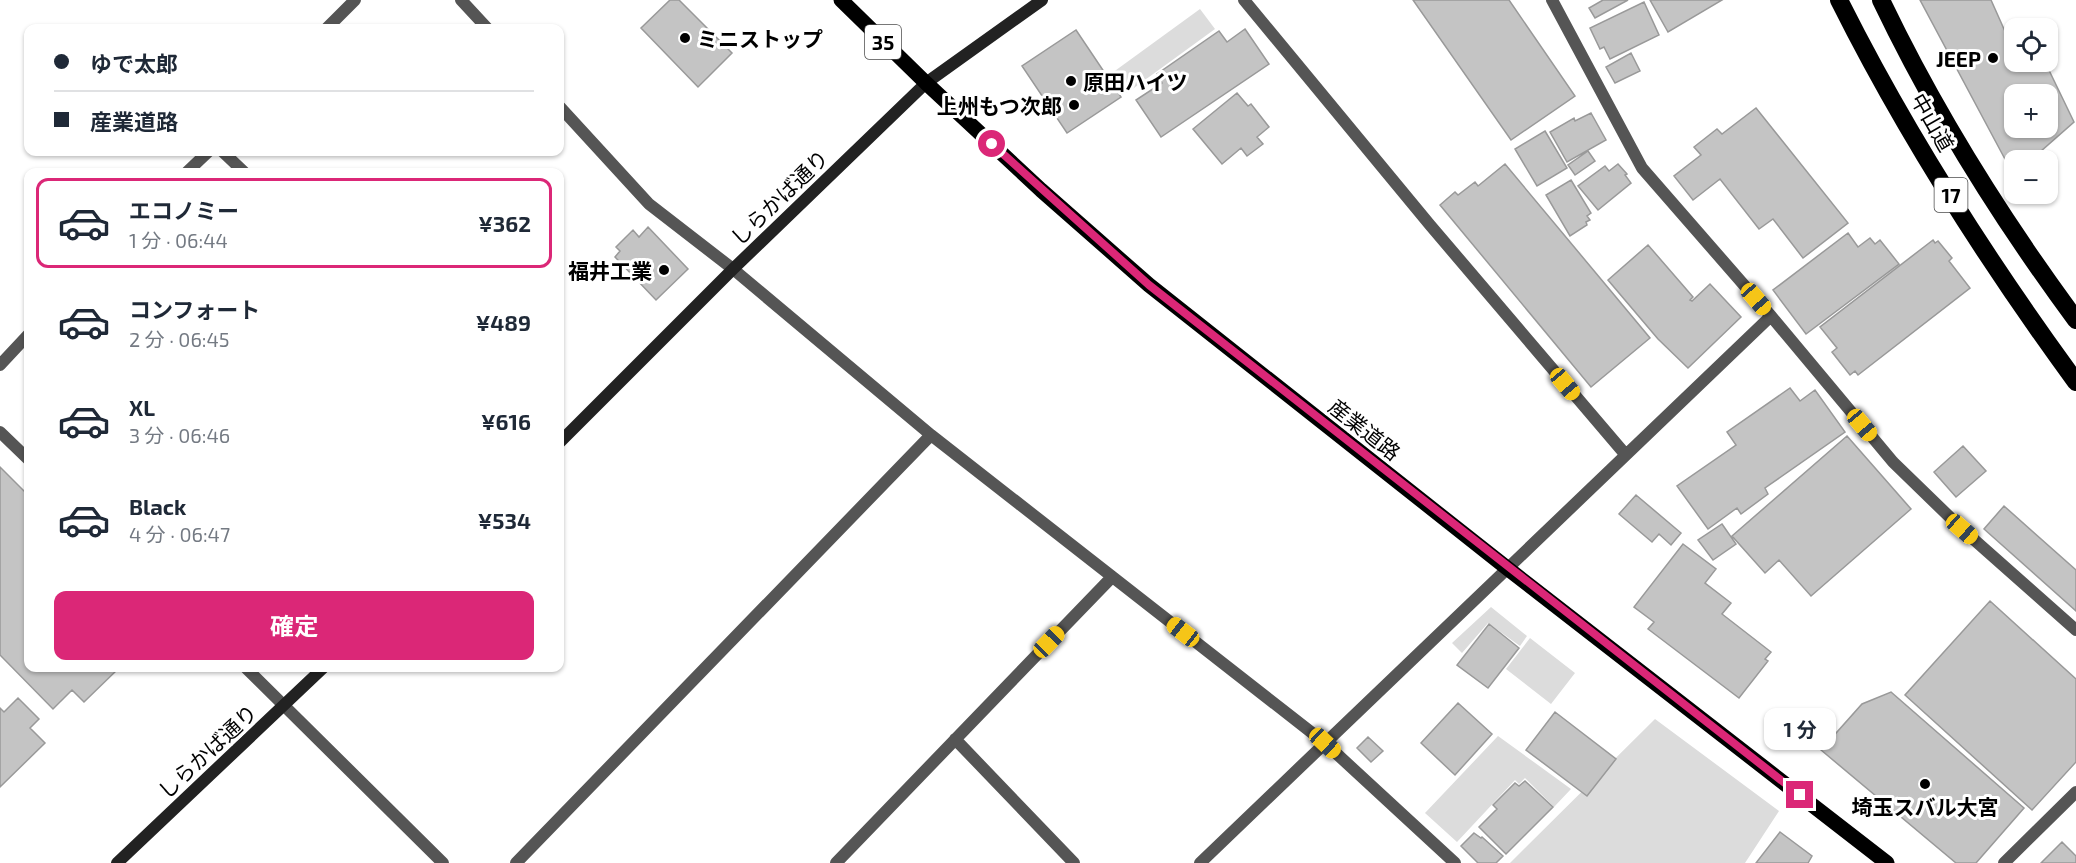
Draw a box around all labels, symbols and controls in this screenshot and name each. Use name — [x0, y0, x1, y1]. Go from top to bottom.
map controls — [2004, 18, 2058, 204]
button: locate — [2004, 18, 2058, 72]
road number: 35 — [865, 25, 901, 59]
place label: ミニストップ — [697, 26, 823, 51]
marker: ミニストップ — [678, 31, 692, 45]
place label: JEEP — [1936, 46, 1981, 71]
text: ゆで太郎 — [90, 50, 178, 76]
marker: JEEP — [1986, 51, 2000, 65]
place label: 原田ハイツ — [1083, 69, 1188, 94]
marker: 原田ハイツ — [1064, 74, 1078, 88]
button: + — [2004, 84, 2058, 138]
street label: 中山道 — [1906, 88, 1960, 156]
place label: 上州もつ次郎 — [937, 93, 1062, 118]
marker: 上州もつ次郎 — [1067, 98, 1081, 112]
text: 産業道路 — [90, 108, 178, 134]
route start — [978, 130, 1005, 157]
street label: しらかば通り — [725, 144, 833, 250]
button: − — [2004, 150, 2058, 204]
road number: 17 — [1934, 178, 1968, 212]
icon: car — [57, 196, 111, 250]
text: エコノミー — [129, 197, 239, 223]
text: ¥362 — [478, 210, 531, 236]
text: 1 分 · 06:44 — [129, 228, 228, 252]
place label: 福井工業 — [568, 258, 652, 283]
marker: 福井工業 — [657, 263, 671, 277]
car — [1737, 280, 1775, 318]
icon: car — [57, 295, 111, 349]
text: コンフォート — [129, 296, 260, 322]
text: ¥489 — [476, 309, 531, 335]
text: 2 分 · 06:45 — [129, 327, 230, 351]
car — [1547, 364, 1583, 404]
street label: 産業道路 — [1324, 393, 1406, 465]
icon: car — [57, 394, 111, 448]
text: XL — [129, 394, 155, 420]
car — [1844, 405, 1880, 445]
text: ¥616 — [481, 408, 531, 434]
text: 3 分 · 06:46 — [129, 423, 230, 447]
icon: car — [57, 493, 111, 547]
text: Black — [129, 493, 186, 519]
text: ¥534 — [478, 507, 531, 533]
car — [1943, 510, 1981, 548]
text: 4 分 · 06:47 — [129, 522, 230, 546]
button: 確定 — [54, 591, 534, 660]
car — [1163, 614, 1203, 650]
car — [1030, 623, 1068, 661]
street label: しらかば通り — [152, 699, 262, 803]
callout: 1 分 — [1764, 708, 1836, 750]
text: 1 分 — [1784, 717, 1816, 741]
car — [1306, 724, 1344, 762]
marker: 埼玉スバル大宮 — [1918, 777, 1932, 791]
route end — [1786, 781, 1813, 808]
place label: 埼玉スバル大宮 — [1852, 794, 1999, 819]

